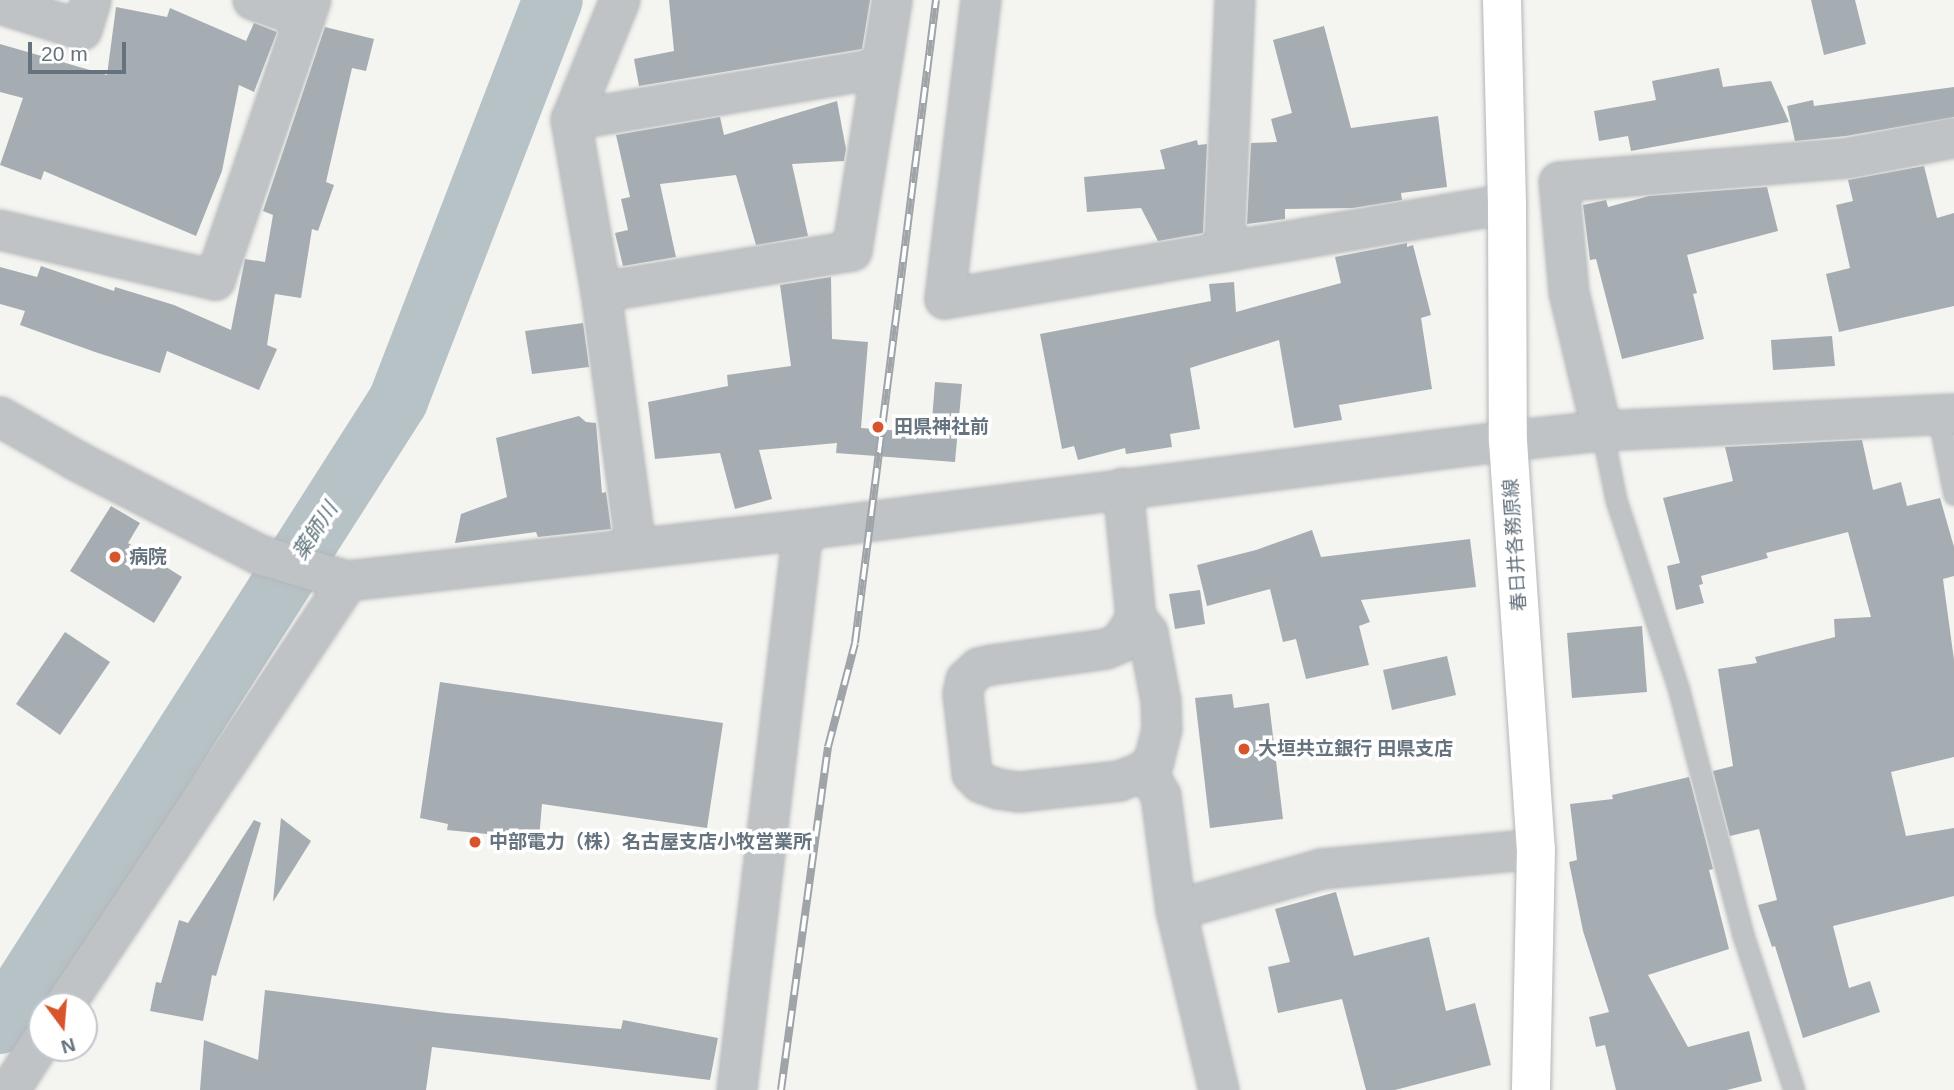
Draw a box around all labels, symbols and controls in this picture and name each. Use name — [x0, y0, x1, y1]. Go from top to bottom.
scale bar — [32, 28, 130, 72]
text: 20 m — [41, 42, 88, 65]
place label: 田県神社前 — [894, 416, 989, 438]
marker: 田県神社前 — [868, 417, 888, 437]
street label: 春日井各務原線 — [1499, 478, 1531, 612]
water label: 薬師川 — [287, 498, 343, 564]
place label: 病院 — [129, 546, 167, 568]
marker: 病院 — [107, 549, 123, 565]
place label: 大垣共立銀行 田県支店 — [1258, 738, 1453, 760]
marker: 大垣共立銀行 田県支店 — [1236, 741, 1252, 757]
place label: 中部電力（株）名古屋支店小牧営業所 — [489, 831, 812, 853]
marker: 中部電力（株）名古屋支店小牧営業所 — [467, 834, 483, 850]
north arrow — [28, 992, 98, 1062]
text: N — [59, 1034, 78, 1058]

